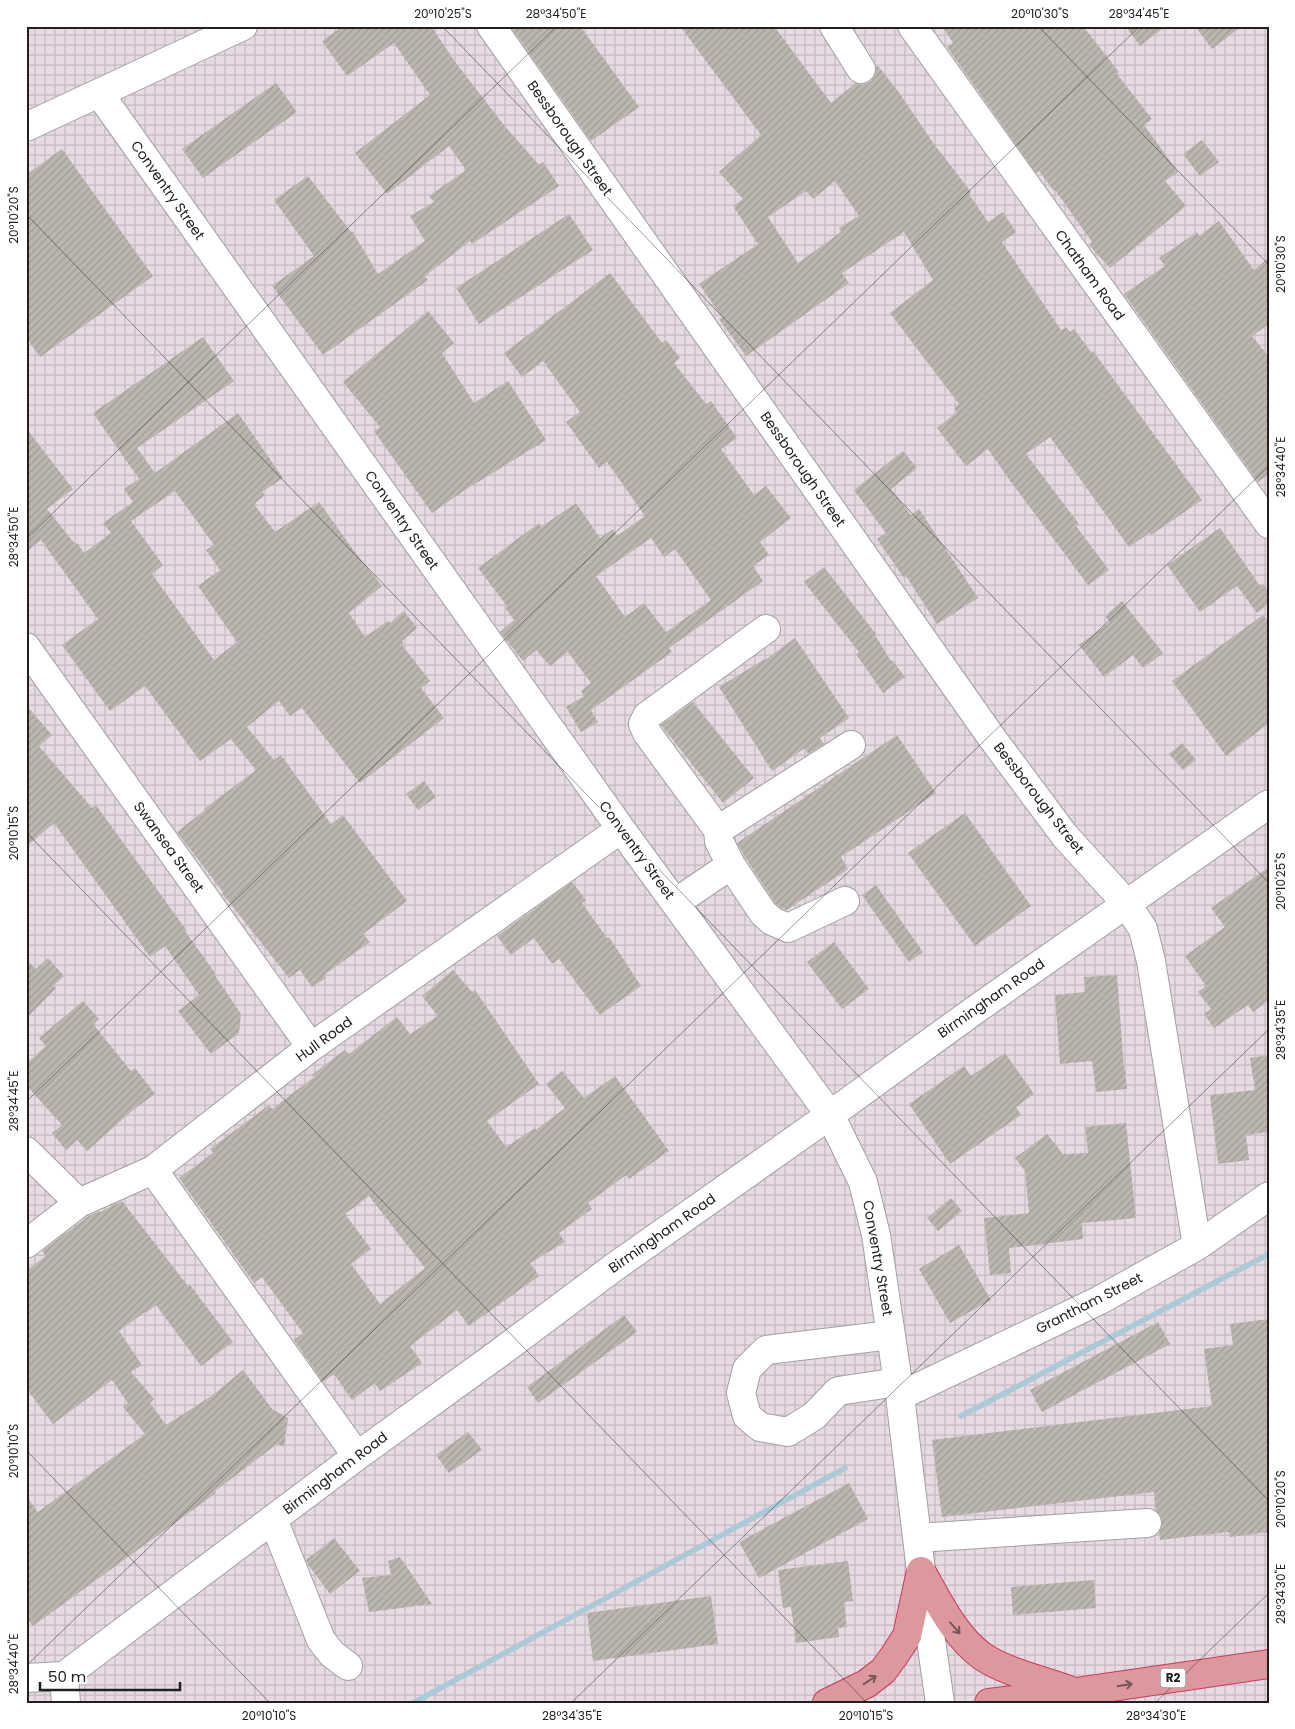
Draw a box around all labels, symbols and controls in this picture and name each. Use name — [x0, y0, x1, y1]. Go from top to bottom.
text: 20°10'25"S — [414, 5, 472, 22]
text: 28°34'50"E — [526, 5, 586, 22]
text: 20°10'30"S — [1011, 5, 1069, 22]
text: 28°34'45"E — [1109, 5, 1169, 22]
street label: Bessborough Street — [523, 76, 617, 200]
street label: Conventry Street — [126, 136, 210, 244]
text: 20°10'20"S — [5, 186, 22, 244]
street label: Chatham Road — [1050, 226, 1130, 324]
text: 20°10'30"S — [1272, 235, 1289, 293]
street label: Bessborough Street — [756, 407, 850, 531]
text: 28°34'40"E — [1272, 437, 1289, 497]
street label: Conventry Street — [360, 466, 444, 574]
text: 28°34'50"E — [5, 507, 22, 567]
street label: Bessborough Street — [989, 738, 1089, 858]
street label: Swansea Street — [129, 797, 209, 897]
street label: Conventry Street — [594, 797, 680, 903]
text: 20°10'15"S — [5, 806, 22, 860]
text: 20°10'25"S — [1272, 852, 1289, 910]
street label: Birmingham Road — [933, 954, 1049, 1042]
text: 28°34'35"E — [1272, 1000, 1289, 1060]
street label: Hull Road — [292, 1012, 356, 1066]
text: 28°34'45"E — [5, 1071, 22, 1131]
street label: Birmingham Road — [604, 1189, 720, 1277]
street label: Conventry Street — [858, 1199, 898, 1317]
street label: Grantham Street — [1032, 1267, 1146, 1339]
text: 20°10'10"S — [5, 1424, 22, 1478]
street label: Birmingham Road — [278, 1427, 392, 1519]
text: 20°10'20"S — [1272, 1470, 1289, 1528]
text: 28°34'30"E — [1272, 1564, 1289, 1624]
one-way arrow — [950, 1621, 961, 1634]
text: 28°34'40"E — [5, 1634, 22, 1694]
scale bar — [40, 1659, 180, 1691]
text: 50 m — [48, 1666, 86, 1687]
road number: R2 — [1160, 1669, 1186, 1688]
one-way arrow — [863, 1675, 877, 1685]
one-way arrow — [1116, 1680, 1132, 1690]
text: 20°10'10"S — [242, 1707, 296, 1724]
text: 28°34'35"E — [542, 1707, 602, 1724]
text: 20°10'15"S — [839, 1707, 893, 1724]
text: 28°34'30"E — [1126, 1707, 1186, 1724]

